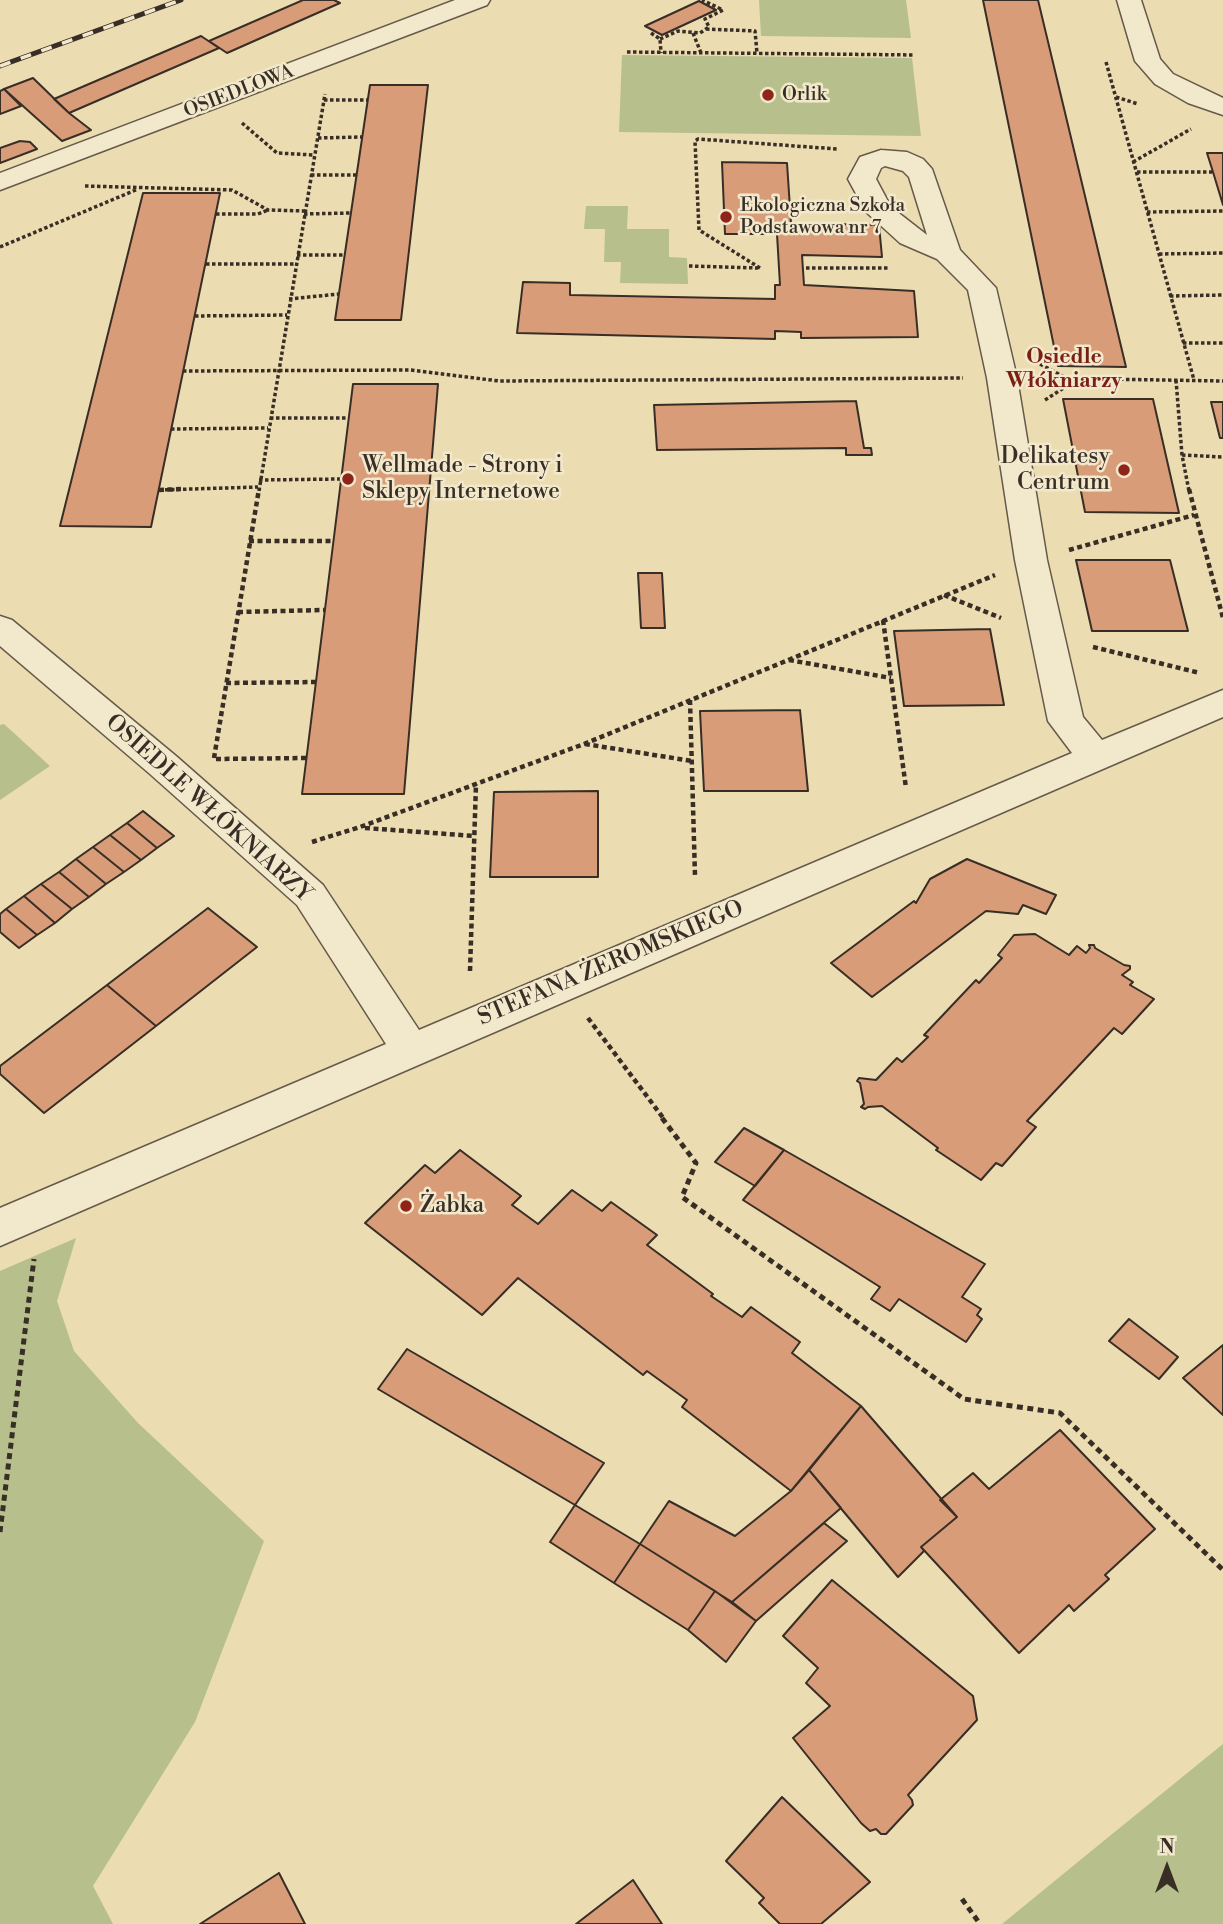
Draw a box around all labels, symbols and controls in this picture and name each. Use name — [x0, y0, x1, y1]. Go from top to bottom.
street label: OSIEDLOWA — [181, 61, 297, 123]
place label: Orlik — [782, 84, 827, 106]
marker: Orlik — [760, 87, 776, 103]
place label: Ekologiczna Szkoła Podstawowa nr 7 — [740, 195, 905, 239]
marker: Ekologiczna Szkoła Podstawowa nr 7 — [718, 209, 734, 225]
district label: Osiedle Włókniarzy — [1006, 345, 1122, 395]
place label: Delikatesy Centrum — [1000, 443, 1110, 497]
place label: Wellmade - Strony i Sklepy Internetowe — [362, 452, 563, 506]
marker: Delikatesy Centrum — [1116, 462, 1132, 478]
marker: Wellmade - Strony i Sklepy Internetowe — [340, 471, 356, 487]
street label: OSIEDLE WŁÓKNIARZY — [99, 709, 317, 909]
street label: STEFANA ŻEROMSKIEGO — [474, 895, 748, 1033]
place label: Żabka — [420, 1192, 484, 1220]
marker: Żabka — [398, 1198, 414, 1214]
north arrow — [1132, 1833, 1202, 1903]
text: N — [1159, 1835, 1175, 1859]

